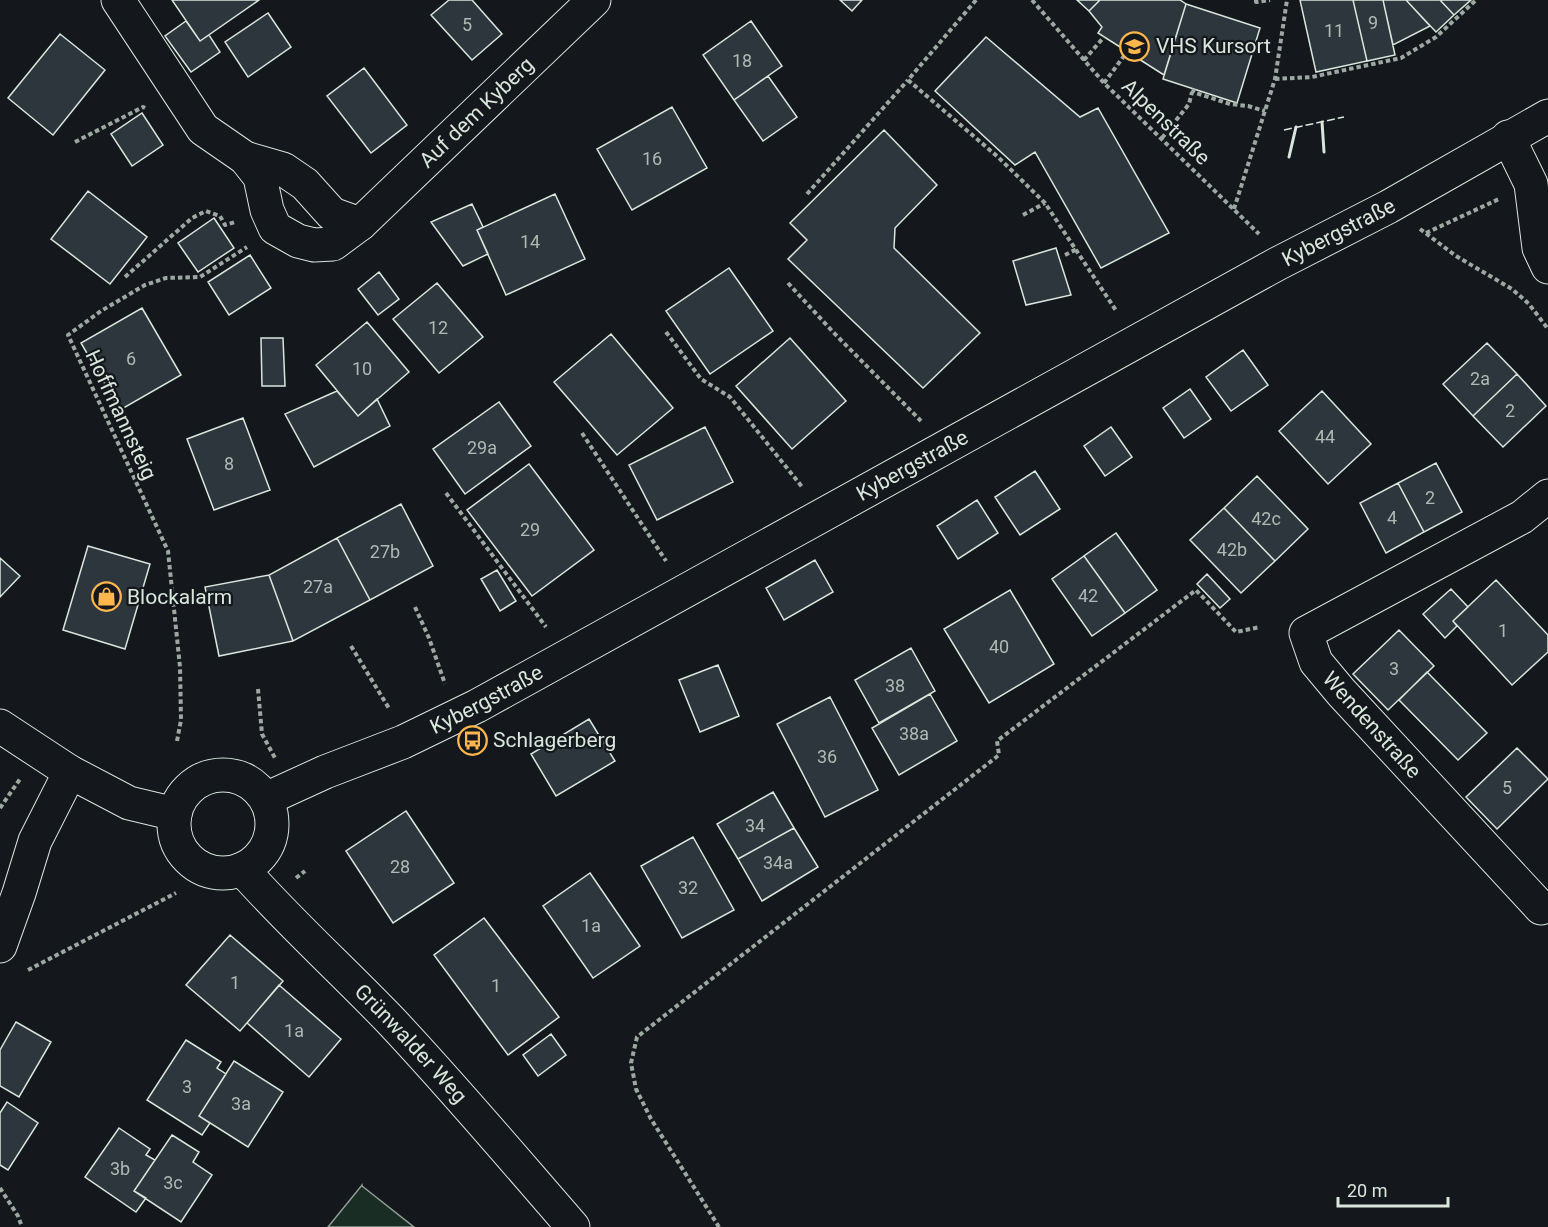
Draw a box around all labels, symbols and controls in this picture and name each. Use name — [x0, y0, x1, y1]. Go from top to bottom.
house number: 9 — [1368, 12, 1378, 33]
house number: 5 — [462, 14, 472, 35]
house number: 11 — [1324, 20, 1344, 41]
school or university icon: VHS Kursort — [1119, 30, 1151, 62]
place label: VHS Kursort — [1156, 34, 1271, 58]
house number: 18 — [732, 50, 752, 71]
street label: Auf dem Kyberg — [415, 52, 539, 173]
street label: Alpenstraße — [1117, 74, 1215, 170]
house number: 16 — [642, 148, 662, 169]
street label: Kybergstraße — [1278, 193, 1400, 271]
house number: 14 — [520, 231, 540, 252]
house number: 12 — [428, 317, 448, 338]
street label: Hoffmannsteig — [80, 346, 162, 484]
house number: 6 — [126, 348, 136, 369]
house number: 10 — [352, 358, 372, 379]
house number: 2a — [1470, 368, 1490, 389]
house number: 2 — [1505, 400, 1515, 421]
street label: Kybergstraße — [852, 425, 972, 506]
house number: 44 — [1315, 426, 1335, 447]
house number: 29a — [467, 437, 497, 458]
house number: 8 — [224, 453, 234, 474]
house number: 2 — [1425, 487, 1435, 508]
house number: 4 — [1387, 507, 1397, 528]
house number: 42c — [1251, 508, 1281, 529]
house number: 29 — [520, 519, 540, 540]
house number: 42b — [1217, 539, 1247, 560]
house number: 27b — [370, 541, 400, 562]
house number: 27a — [303, 576, 333, 597]
shop icon: Blockalarm — [90, 581, 122, 613]
place label: Blockalarm — [127, 585, 232, 609]
house number: 42 — [1078, 585, 1098, 606]
house number: 1 — [1498, 620, 1508, 641]
house number: 40 — [989, 636, 1009, 657]
house number: 3 — [1389, 658, 1399, 679]
street label: Kybergstraße — [426, 660, 547, 739]
street label: Wendenstraße — [1318, 667, 1426, 783]
house number: 38 — [885, 675, 905, 696]
house number: 38a — [899, 723, 929, 744]
bus stop icon: Schlagerberg — [456, 724, 488, 756]
place label: Schlagerberg — [493, 728, 616, 752]
house number: 36 — [817, 746, 837, 767]
house number: 5 — [1502, 777, 1512, 798]
house number: 34 — [745, 815, 765, 836]
house number: 34a — [763, 852, 793, 873]
house number: 28 — [390, 856, 410, 877]
house number: 32 — [678, 877, 698, 898]
house number: 1a — [581, 915, 601, 936]
house number: 1 — [230, 972, 240, 993]
house number: 1 — [491, 975, 501, 996]
street label: Grünwalder Weg — [350, 979, 472, 1108]
house number: 1a — [284, 1020, 304, 1041]
house number: 3 — [182, 1076, 192, 1097]
house number: 3a — [231, 1093, 251, 1114]
house number: 3b — [110, 1158, 130, 1179]
scale bar — [1338, 1170, 1448, 1208]
house number: 3c — [163, 1172, 183, 1193]
text: 20 m — [1347, 1180, 1387, 1201]

